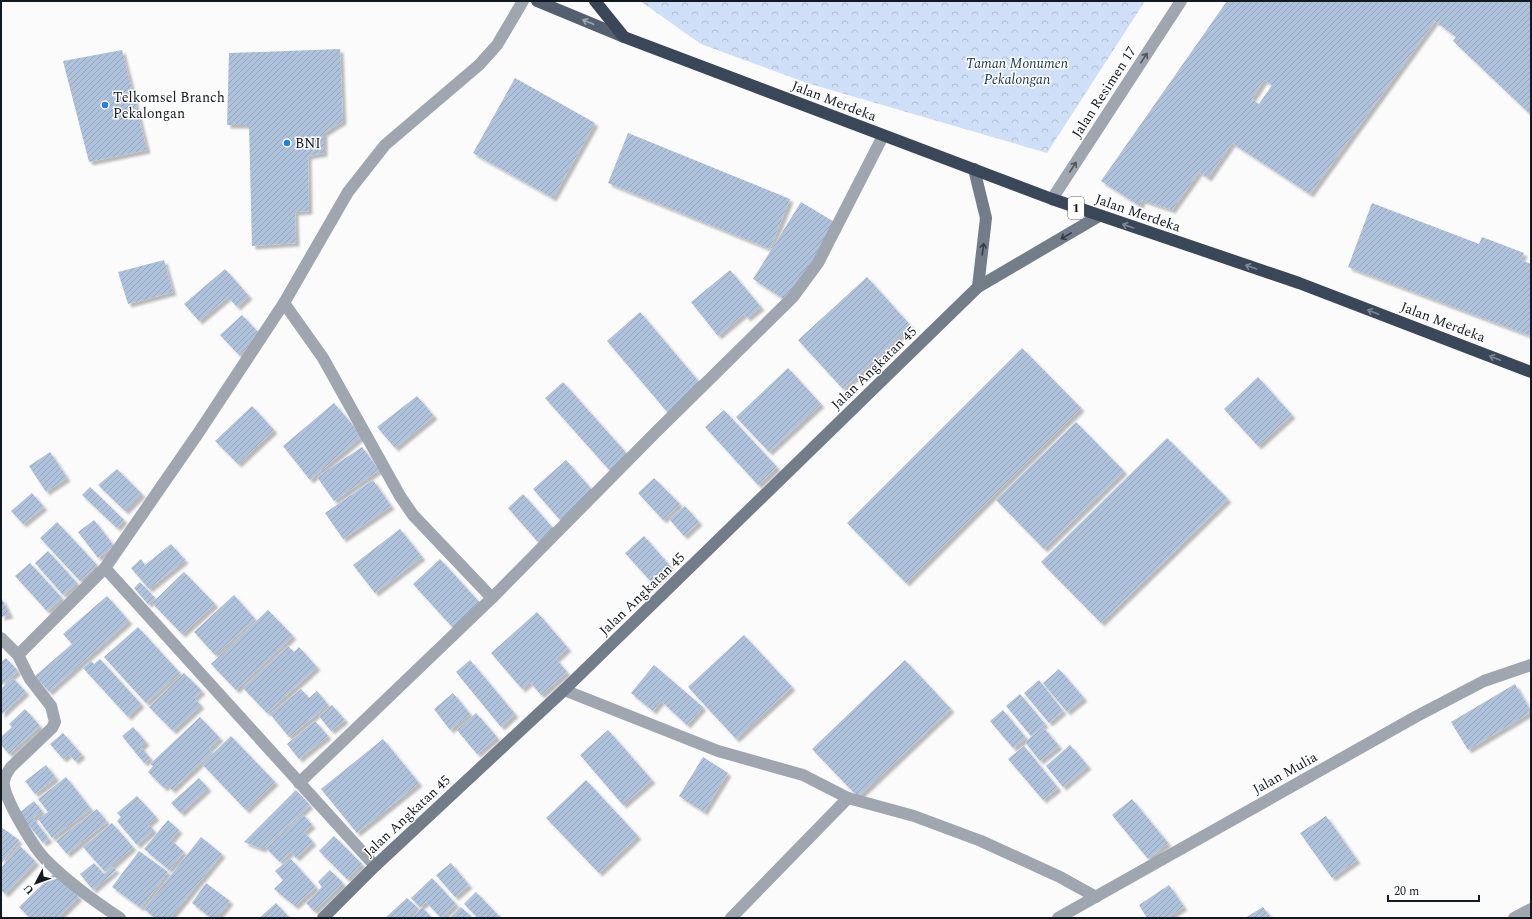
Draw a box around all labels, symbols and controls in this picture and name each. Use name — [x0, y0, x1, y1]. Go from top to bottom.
one-way arrow — [582, 18, 594, 26]
street label: Jalan Resimen 17 — [1067, 42, 1141, 142]
one-way arrow — [1140, 52, 1148, 63]
park label: Taman Monumen Pekalongan — [966, 53, 1069, 90]
street label: Jalan Merdeka — [789, 75, 880, 127]
place label: Telkomsel Branch Pekalongan — [113, 87, 225, 124]
marker: Telkomsel Branch Pekalongan — [100, 100, 110, 110]
place label: BNI — [295, 133, 321, 154]
marker: BNI — [282, 138, 292, 148]
one-way arrow — [1069, 161, 1077, 172]
street label: Jalan Merdeka — [1092, 189, 1184, 238]
road number: 1 — [1068, 197, 1084, 219]
one-way arrow — [1121, 222, 1134, 229]
one-way arrow — [1060, 233, 1072, 241]
one-way arrow — [979, 243, 987, 256]
one-way arrow — [1244, 263, 1257, 270]
street label: Jalan Merdeka — [1398, 296, 1489, 348]
one-way arrow — [1367, 307, 1379, 315]
street label: Jalan Angkatan 45 — [826, 321, 922, 415]
one-way arrow — [1489, 353, 1501, 361]
street label: Jalan Angkatan 45 — [594, 547, 690, 641]
street label: Jalan Mulia — [1249, 747, 1321, 799]
street label: Jalan Angkatan 45 — [359, 770, 455, 862]
north arrow — [16, 863, 56, 903]
scale bar — [1388, 877, 1479, 903]
text: U — [19, 880, 38, 898]
text: 20 m — [1394, 882, 1419, 901]

